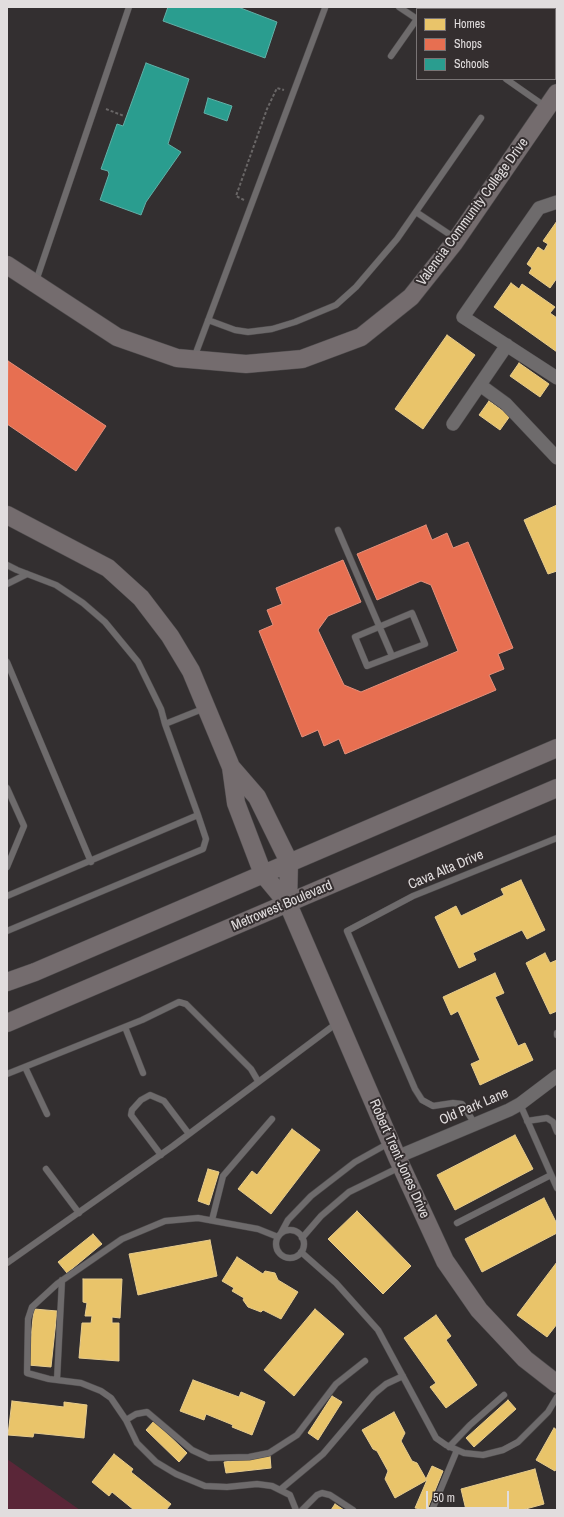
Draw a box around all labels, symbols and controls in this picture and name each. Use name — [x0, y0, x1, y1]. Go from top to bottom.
legend — [416, 8, 556, 80]
text: Homes — [454, 16, 485, 32]
text: Shops — [454, 36, 482, 52]
text: Schools — [454, 56, 489, 72]
street label: Valencia Community College Drive — [414, 135, 532, 289]
street label: Cava Alta Drive — [406, 847, 486, 893]
street label: Metrowest Boulevard — [229, 877, 335, 935]
street label: Old Park Lane — [437, 1085, 511, 1129]
street label: Robert Trent Jones Drive — [365, 1097, 433, 1221]
scale bar — [428, 1483, 511, 1509]
text: 50 m — [433, 1490, 455, 1506]

